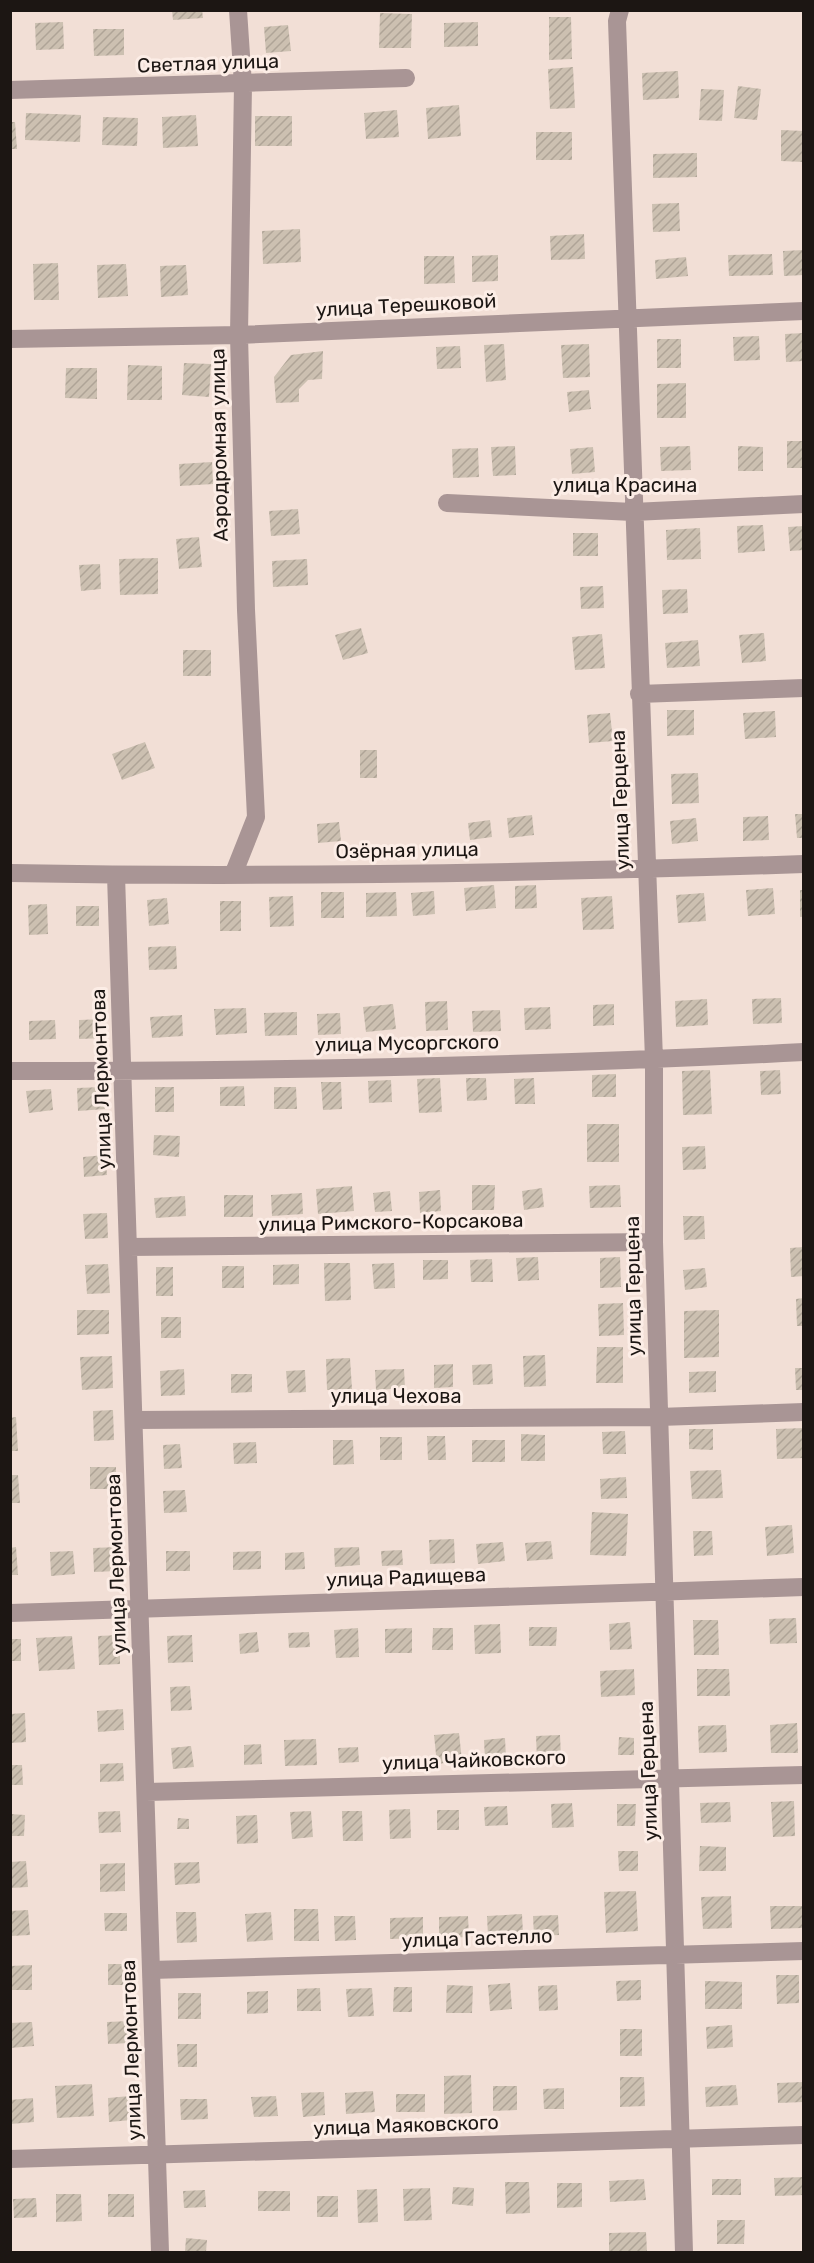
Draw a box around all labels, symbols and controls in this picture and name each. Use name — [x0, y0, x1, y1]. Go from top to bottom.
street label: Светлая улица — [137, 49, 279, 77]
street label: улица Терешковой — [315, 288, 497, 322]
street label: Аэродромная улица — [205, 348, 233, 542]
street label: улица Красина — [553, 473, 697, 497]
street label: улица Герцена — [606, 729, 634, 871]
street label: Озёрная улица — [335, 837, 479, 863]
street label: улица Лермонтова — [86, 988, 116, 1170]
street label: улица Мусоргского — [315, 1029, 499, 1057]
street label: улица Римского-Корсакова — [258, 1208, 524, 1236]
street label: улица Герцена — [620, 1216, 646, 1356]
street label: улица Чехова — [330, 1384, 462, 1408]
street label: улица Лермонтова — [101, 1473, 131, 1655]
street label: улица Радищева — [326, 1562, 486, 1592]
street label: улица Герцена — [634, 1700, 662, 1842]
street label: улица Чайковского — [381, 1745, 567, 1775]
street label: улица Гастелло — [401, 1923, 553, 1953]
street label: улица Лермонтова — [116, 1959, 146, 2141]
street label: улица Маяковского — [313, 2110, 499, 2140]

